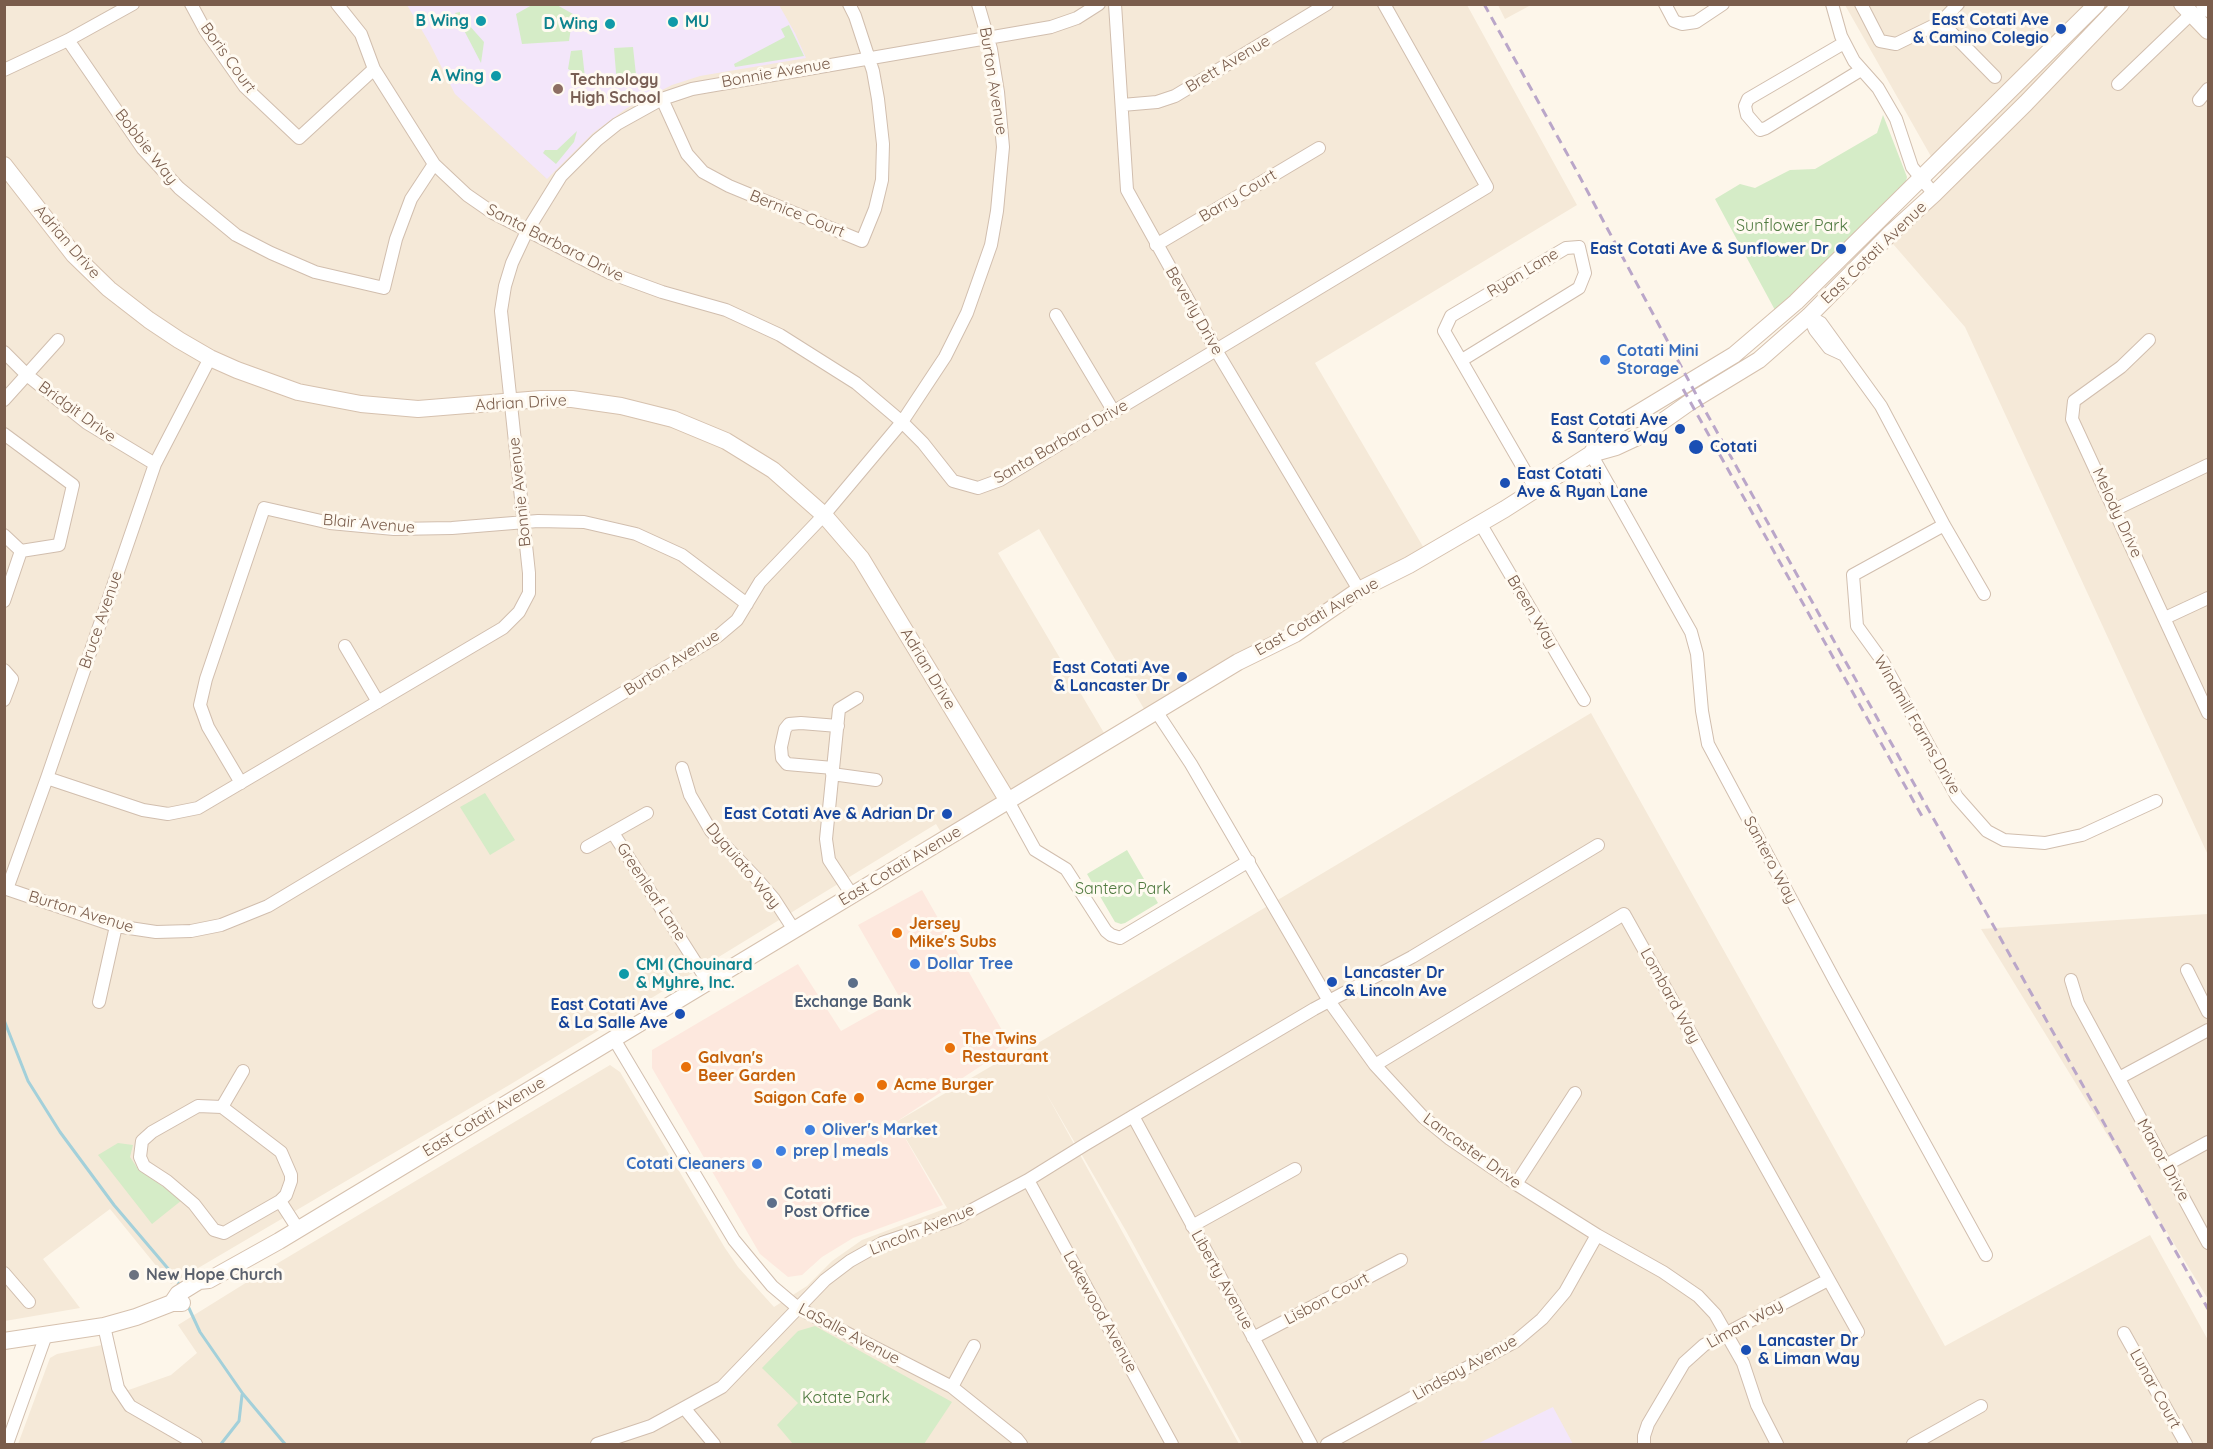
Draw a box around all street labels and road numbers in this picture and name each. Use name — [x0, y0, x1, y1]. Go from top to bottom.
street label: Boris Court — [196, 19, 260, 97]
street label: Burton Avenue — [975, 26, 1011, 136]
street label: Brett Avenue — [1182, 31, 1274, 97]
street label: Bonnie Avenue — [720, 54, 832, 92]
street label: Bobbie Way — [111, 105, 181, 189]
street label: Barry Court — [1196, 165, 1280, 227]
street label: Bernice Court — [747, 186, 847, 242]
street label: East Cotati Avenue — [1817, 198, 1931, 308]
street label: Santa Barbara Drive — [483, 200, 627, 286]
street label: Adrian Drive — [30, 201, 104, 283]
street label: Ryan Lane — [1484, 244, 1562, 302]
street label: Beverly Drive — [1161, 264, 1227, 358]
street label: Bridgit Drive — [34, 377, 120, 447]
street label: Adrian Drive — [475, 391, 567, 415]
street label: Santa Barbara Drive — [991, 396, 1131, 488]
street label: Bonnie Avenue — [505, 436, 535, 548]
street label: Melody Drive — [2088, 465, 2146, 561]
street label: Blair Avenue — [322, 510, 416, 538]
street label: Bruce Avenue — [75, 569, 127, 671]
street label: Breen Way — [1503, 572, 1561, 652]
street label: East Cotati Avenue — [1252, 574, 1382, 660]
street label: Adrian Drive — [896, 625, 960, 713]
street label: Burton Avenue — [621, 626, 723, 700]
street label: Windmill Farms Drive — [1869, 652, 1965, 798]
street label: Santero Way — [1739, 813, 1801, 907]
street label: Dyquiato Way — [702, 819, 784, 913]
street label: East Cotati Avenue — [835, 822, 965, 910]
street label: Greenleaf Lane — [612, 839, 690, 945]
street label: Burton Avenue — [26, 887, 136, 937]
street label: Lombard Way — [1636, 945, 1704, 1047]
street label: East Cotati Avenue — [419, 1073, 549, 1161]
street label: Lancaster Drive — [1419, 1109, 1525, 1193]
street label: Manor Drive — [2133, 1116, 2193, 1204]
street label: Lincoln Avenue — [867, 1200, 977, 1260]
street label: Liberty Avenue — [1187, 1227, 1257, 1333]
street label: Lakewood Avenue — [1059, 1248, 1141, 1376]
street label: Lisbon Court — [1281, 1269, 1373, 1329]
street label: Liman Way — [1704, 1295, 1786, 1353]
street label: LaSalle Avenue — [795, 1299, 903, 1369]
street label: Lindsay Avenue — [1409, 1331, 1521, 1405]
street label: Lunar Court — [2125, 1346, 2185, 1432]

